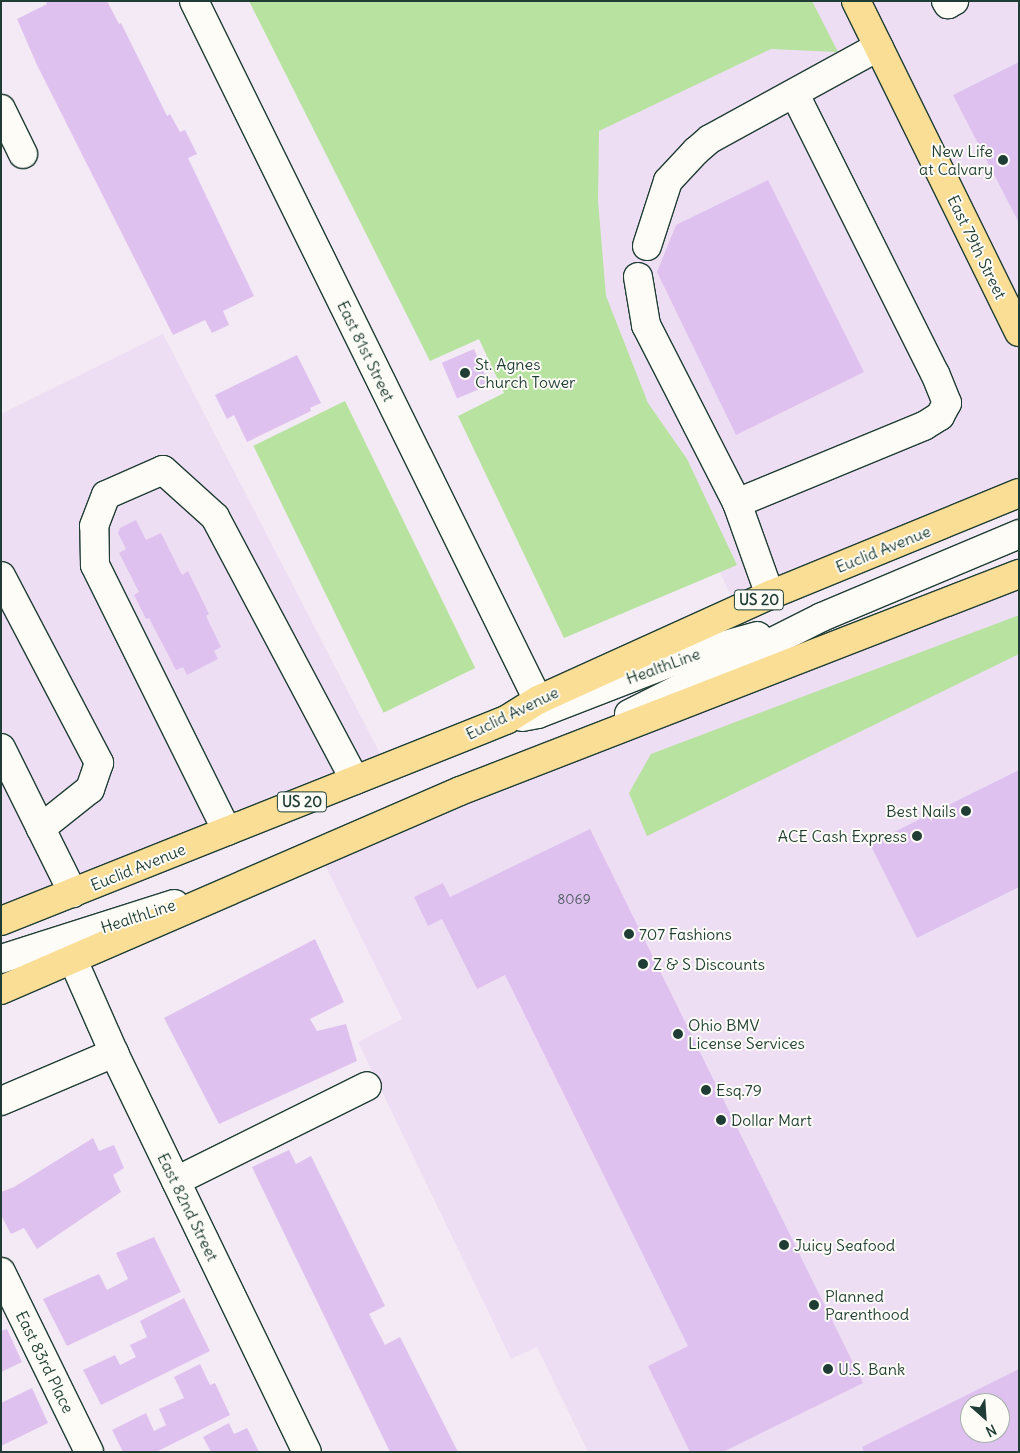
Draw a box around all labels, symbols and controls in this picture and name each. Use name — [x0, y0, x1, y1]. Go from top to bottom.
place label: New Life at Calvary — [919, 141, 993, 179]
marker: New Life at Calvary — [997, 154, 1009, 166]
street label: East 79th Street — [944, 192, 1010, 302]
street label: East 81st Street — [333, 298, 399, 404]
place label: St. Agnes Church Tower — [475, 354, 576, 392]
marker: St. Agnes Church Tower — [459, 367, 471, 379]
street label: Euclid Avenue — [833, 521, 933, 577]
road number: US 20 — [733, 588, 785, 612]
street label: HealthLine — [623, 644, 703, 688]
street label: Euclid Avenue — [463, 682, 561, 744]
road number: US 20 — [276, 790, 328, 814]
place label: Best Nails — [886, 801, 956, 821]
marker: Best Nails — [960, 805, 972, 817]
place label: ACE Cash Express — [778, 826, 907, 846]
marker: ACE Cash Express — [911, 830, 923, 842]
street label: Euclid Avenue — [88, 839, 188, 895]
house number: 8069 — [557, 891, 591, 907]
street label: HealthLine — [98, 895, 178, 937]
place label: 707 Fashions — [639, 924, 732, 944]
marker: 707 Fashions — [623, 928, 635, 940]
place label: Z & S Discounts — [653, 954, 765, 974]
marker: Z & S Discounts — [637, 958, 649, 970]
place label: Ohio BMV License Services — [688, 1015, 805, 1053]
marker: Ohio BMV License Services — [672, 1028, 684, 1040]
place label: Esq.79 — [716, 1080, 762, 1100]
marker: Esq.79 — [700, 1084, 712, 1096]
place label: Dollar Mart — [731, 1110, 812, 1130]
marker: Dollar Mart — [715, 1114, 727, 1126]
street label: East 82nd Street — [154, 1150, 222, 1264]
place label: Juicy Seafood — [794, 1235, 895, 1255]
marker: Juicy Seafood — [778, 1239, 790, 1251]
place label: Planned Parenthood — [825, 1286, 909, 1324]
marker: Planned Parenthood — [807, 1298, 821, 1312]
street label: East 83rd Place — [12, 1308, 78, 1416]
place label: U.S. Bank — [838, 1359, 905, 1379]
marker: U.S. Bank — [822, 1363, 834, 1375]
north arrow — [960, 1393, 1010, 1443]
text: N — [983, 1420, 999, 1441]

